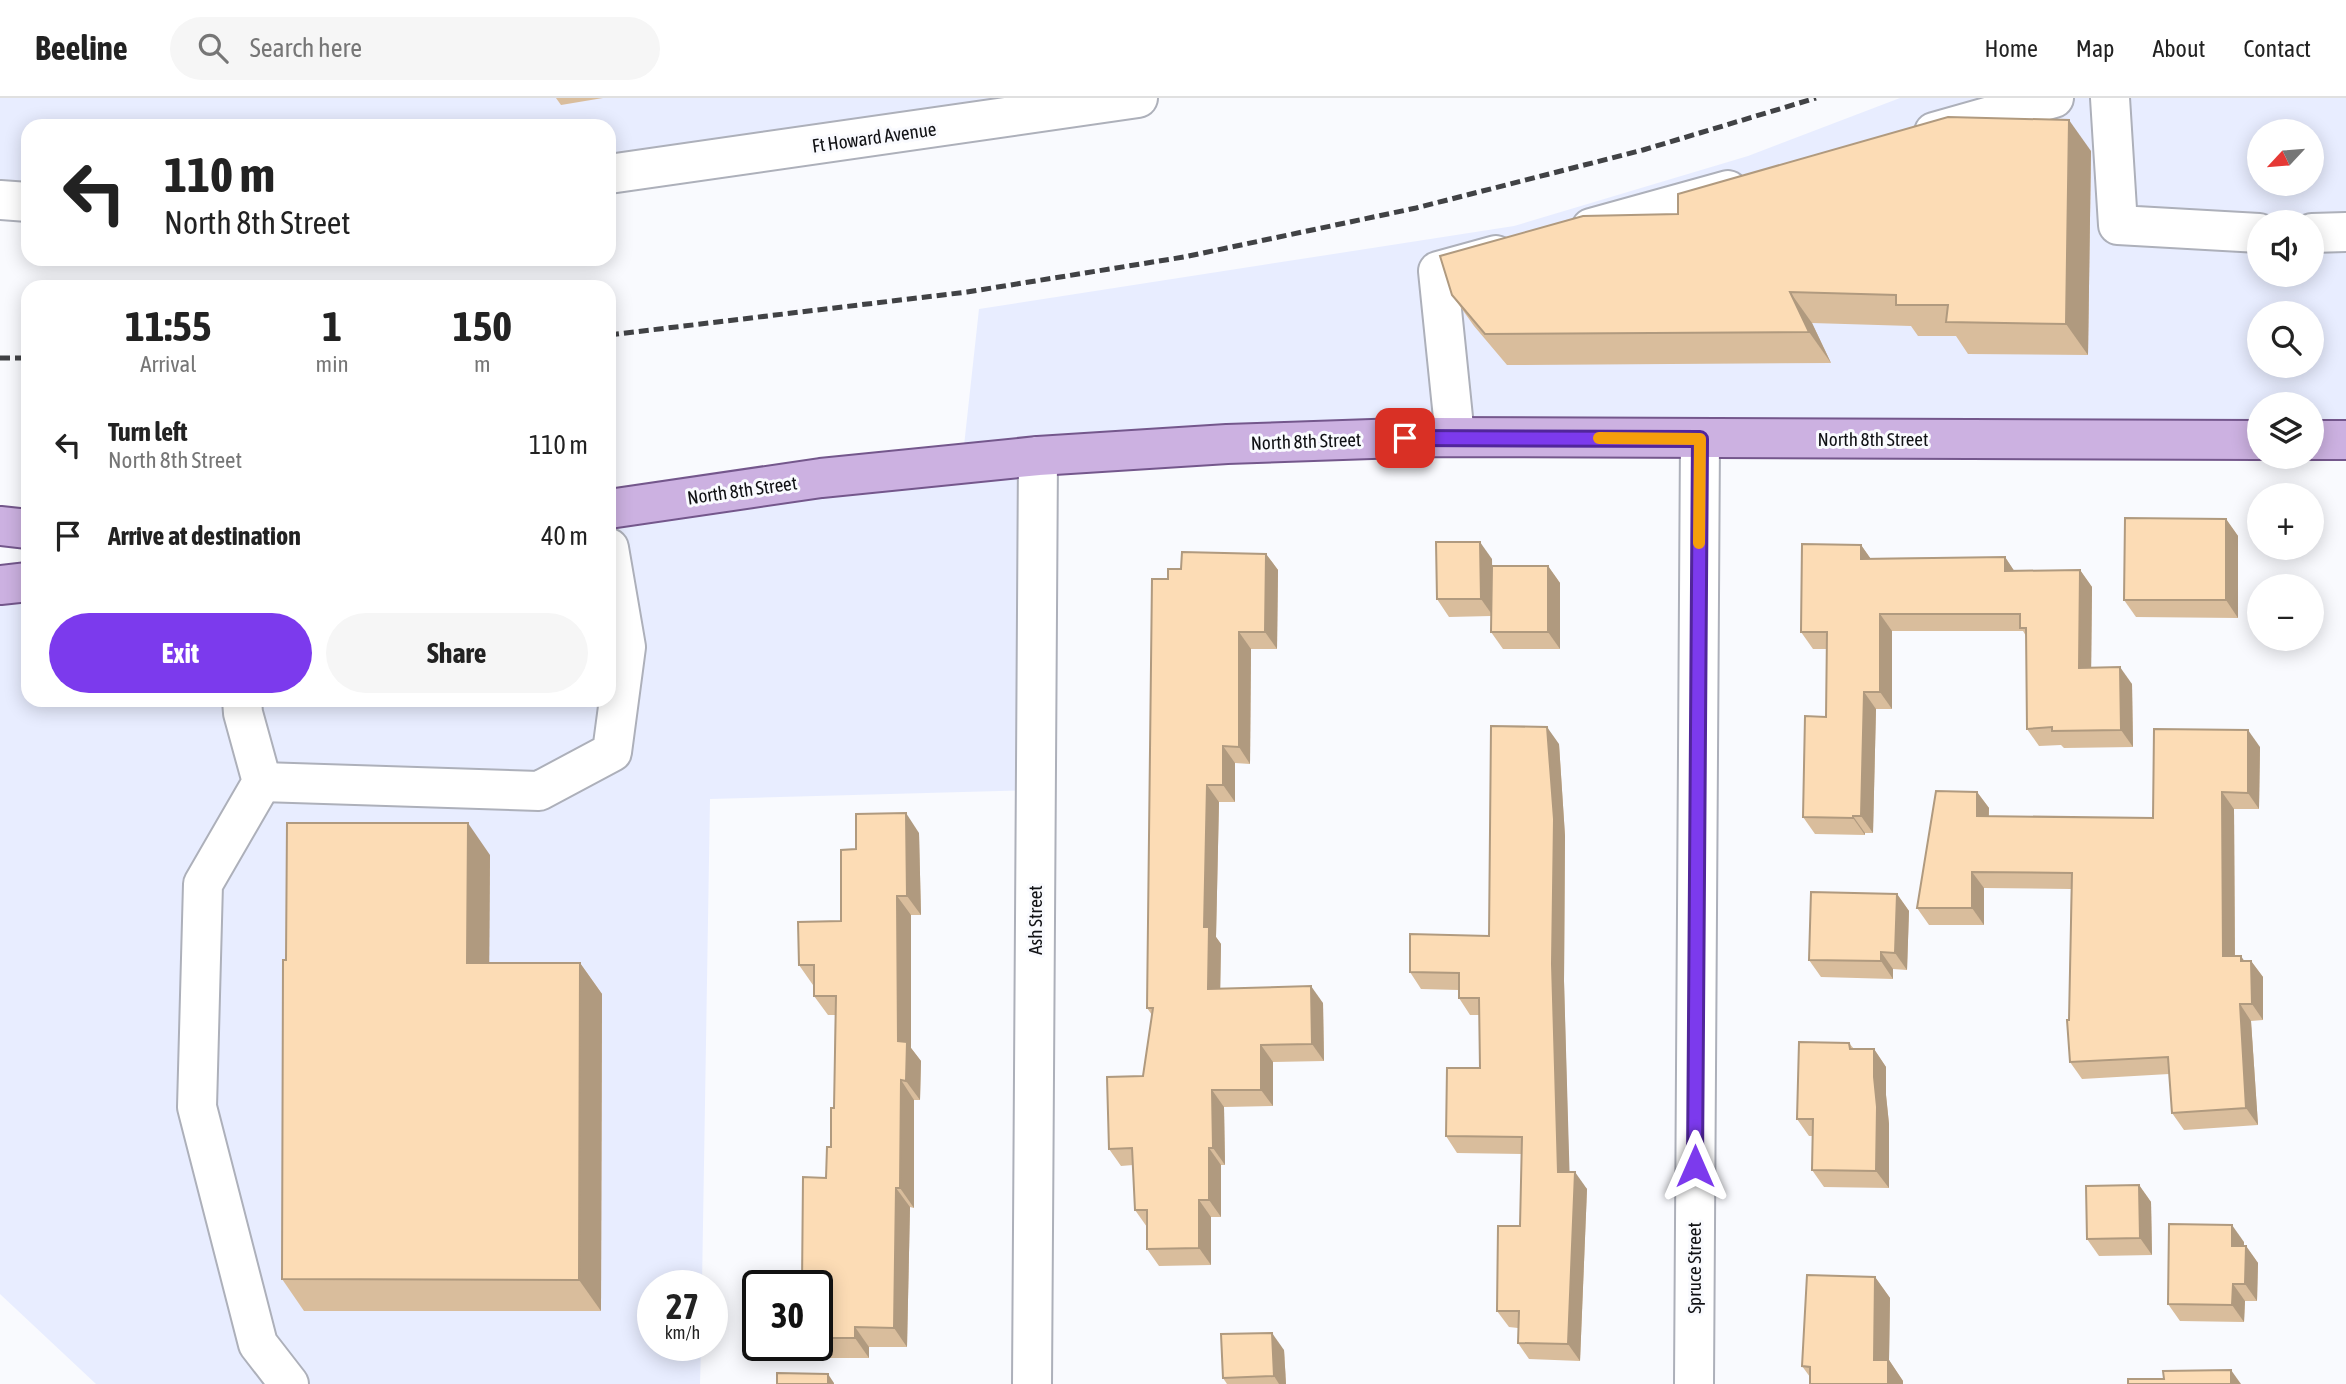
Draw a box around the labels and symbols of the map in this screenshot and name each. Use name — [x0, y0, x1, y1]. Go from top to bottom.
street label: Ft Howard Avenue — [810, 117, 938, 157]
north arrow — [2247, 119, 2324, 196]
pin — [1375, 408, 1435, 468]
street label: North 8th Street — [1250, 428, 1362, 454]
street label: North 8th Street — [1818, 428, 1928, 450]
street label: North 8th Street — [686, 471, 798, 509]
street label: Ash Street — [1024, 885, 1046, 955]
position arrow — [1658, 1129, 1732, 1203]
street label: Spruce Street — [1683, 1222, 1705, 1314]
speed limit sign: 30 — [742, 1270, 833, 1361]

